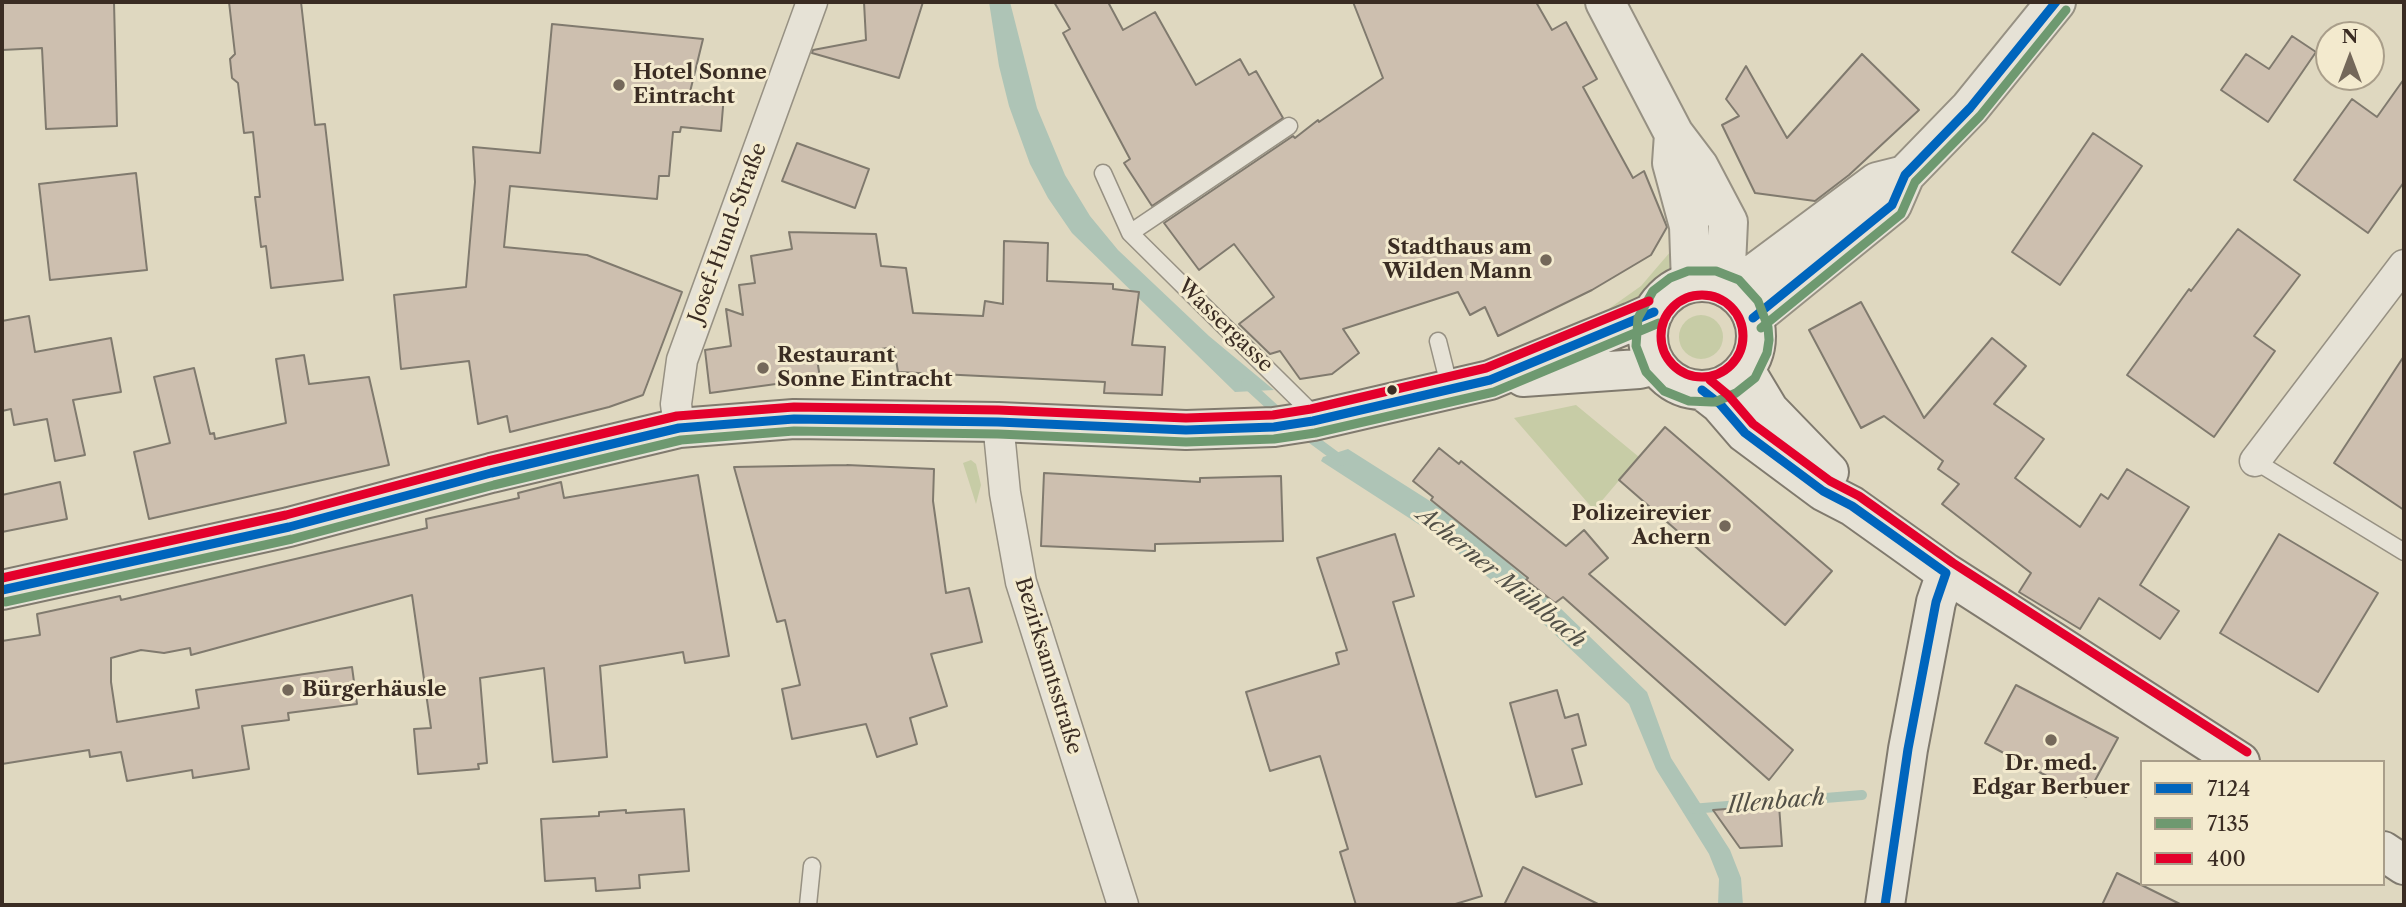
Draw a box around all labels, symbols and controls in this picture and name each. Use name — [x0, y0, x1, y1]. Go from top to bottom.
north arrow — [2315, 21, 2385, 91]
text: N — [2342, 25, 2358, 48]
place label: Hotel Sonne Eintracht — [633, 60, 767, 110]
marker: Hotel Sonne Eintracht — [611, 77, 627, 93]
street label: Josef-Hund-Straße — [684, 139, 772, 327]
place label: Stadthaus am Wilden Mann — [1383, 235, 1532, 285]
marker: Stadthaus am Wilden Mann — [1538, 252, 1554, 268]
street label: Wassergasse — [1172, 274, 1278, 378]
place label: Restaurant Sonne Eintracht — [777, 343, 952, 393]
marker: Restaurant Sonne Eintracht — [755, 360, 771, 376]
unlabelled marker — [1385, 383, 1399, 397]
water label: Acherner Mühlbach — [1411, 501, 1591, 655]
place label: Polizeirevier Achern — [1572, 501, 1711, 551]
marker: Polizeirevier Achern — [1717, 518, 1733, 534]
street label: Bezirksamtsstraße — [1009, 575, 1087, 757]
place label: Bürgerhäusle — [302, 677, 447, 703]
marker: Bürgerhäusle — [280, 682, 296, 698]
marker: Dr. med. Edgar Berbuer — [2043, 732, 2059, 748]
place label: Dr. med. Edgar Berbuer — [1972, 751, 2130, 801]
legend — [2140, 760, 2385, 886]
text: 7124 — [2207, 776, 2250, 801]
water label: Illenbach — [1726, 784, 1826, 820]
text: 7135 — [2207, 811, 2249, 836]
text: 400 — [2207, 846, 2246, 871]

